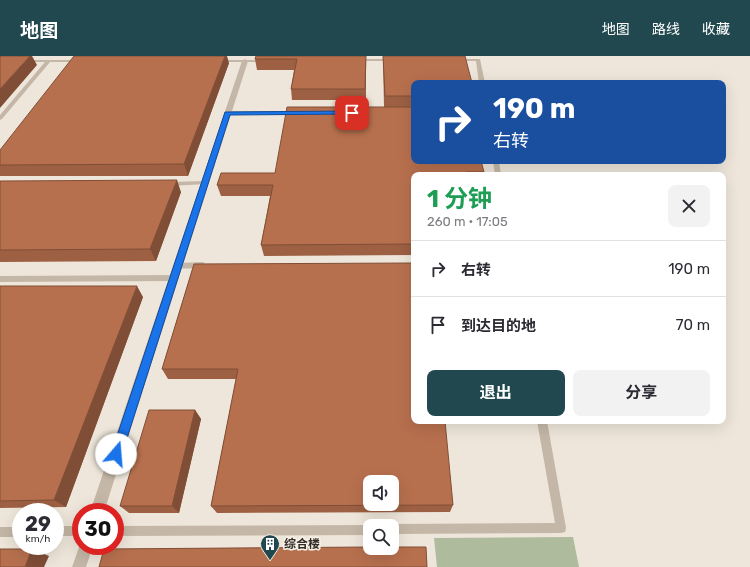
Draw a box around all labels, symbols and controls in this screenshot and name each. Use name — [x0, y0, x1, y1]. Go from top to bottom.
text: 地图 — [20, 19, 58, 42]
text: 地图 — [602, 21, 630, 38]
text: 路线 — [652, 21, 680, 38]
text: 收藏 — [702, 21, 730, 38]
text: 190 m — [493, 92, 576, 125]
pin — [335, 96, 369, 130]
icon: right — [427, 96, 479, 148]
icon: arrive — [341, 102, 363, 124]
text: 右转 — [493, 130, 529, 152]
text: 1 分钟 — [427, 185, 492, 213]
button: close — [668, 185, 710, 227]
text: 260 m · 17:05 — [427, 214, 508, 229]
icon: right — [427, 258, 449, 280]
text: 190 m — [668, 260, 710, 278]
text: 右转 — [461, 261, 491, 279]
icon: arrive — [427, 314, 449, 336]
text: 70 m — [676, 316, 710, 334]
text: 到达目的地 — [461, 317, 536, 335]
button: 退出 — [427, 370, 565, 416]
button: 分享 — [573, 370, 710, 416]
position arrow — [95, 433, 137, 475]
map controls — [363, 475, 399, 555]
button: sound — [363, 475, 399, 511]
speed limit sign: 30 — [72, 503, 124, 555]
text: 29 — [25, 512, 51, 536]
button: search — [363, 519, 399, 555]
text: km/h — [26, 533, 50, 545]
building icon: 综合楼 — [259, 533, 281, 561]
place label: 综合楼 — [284, 537, 320, 551]

